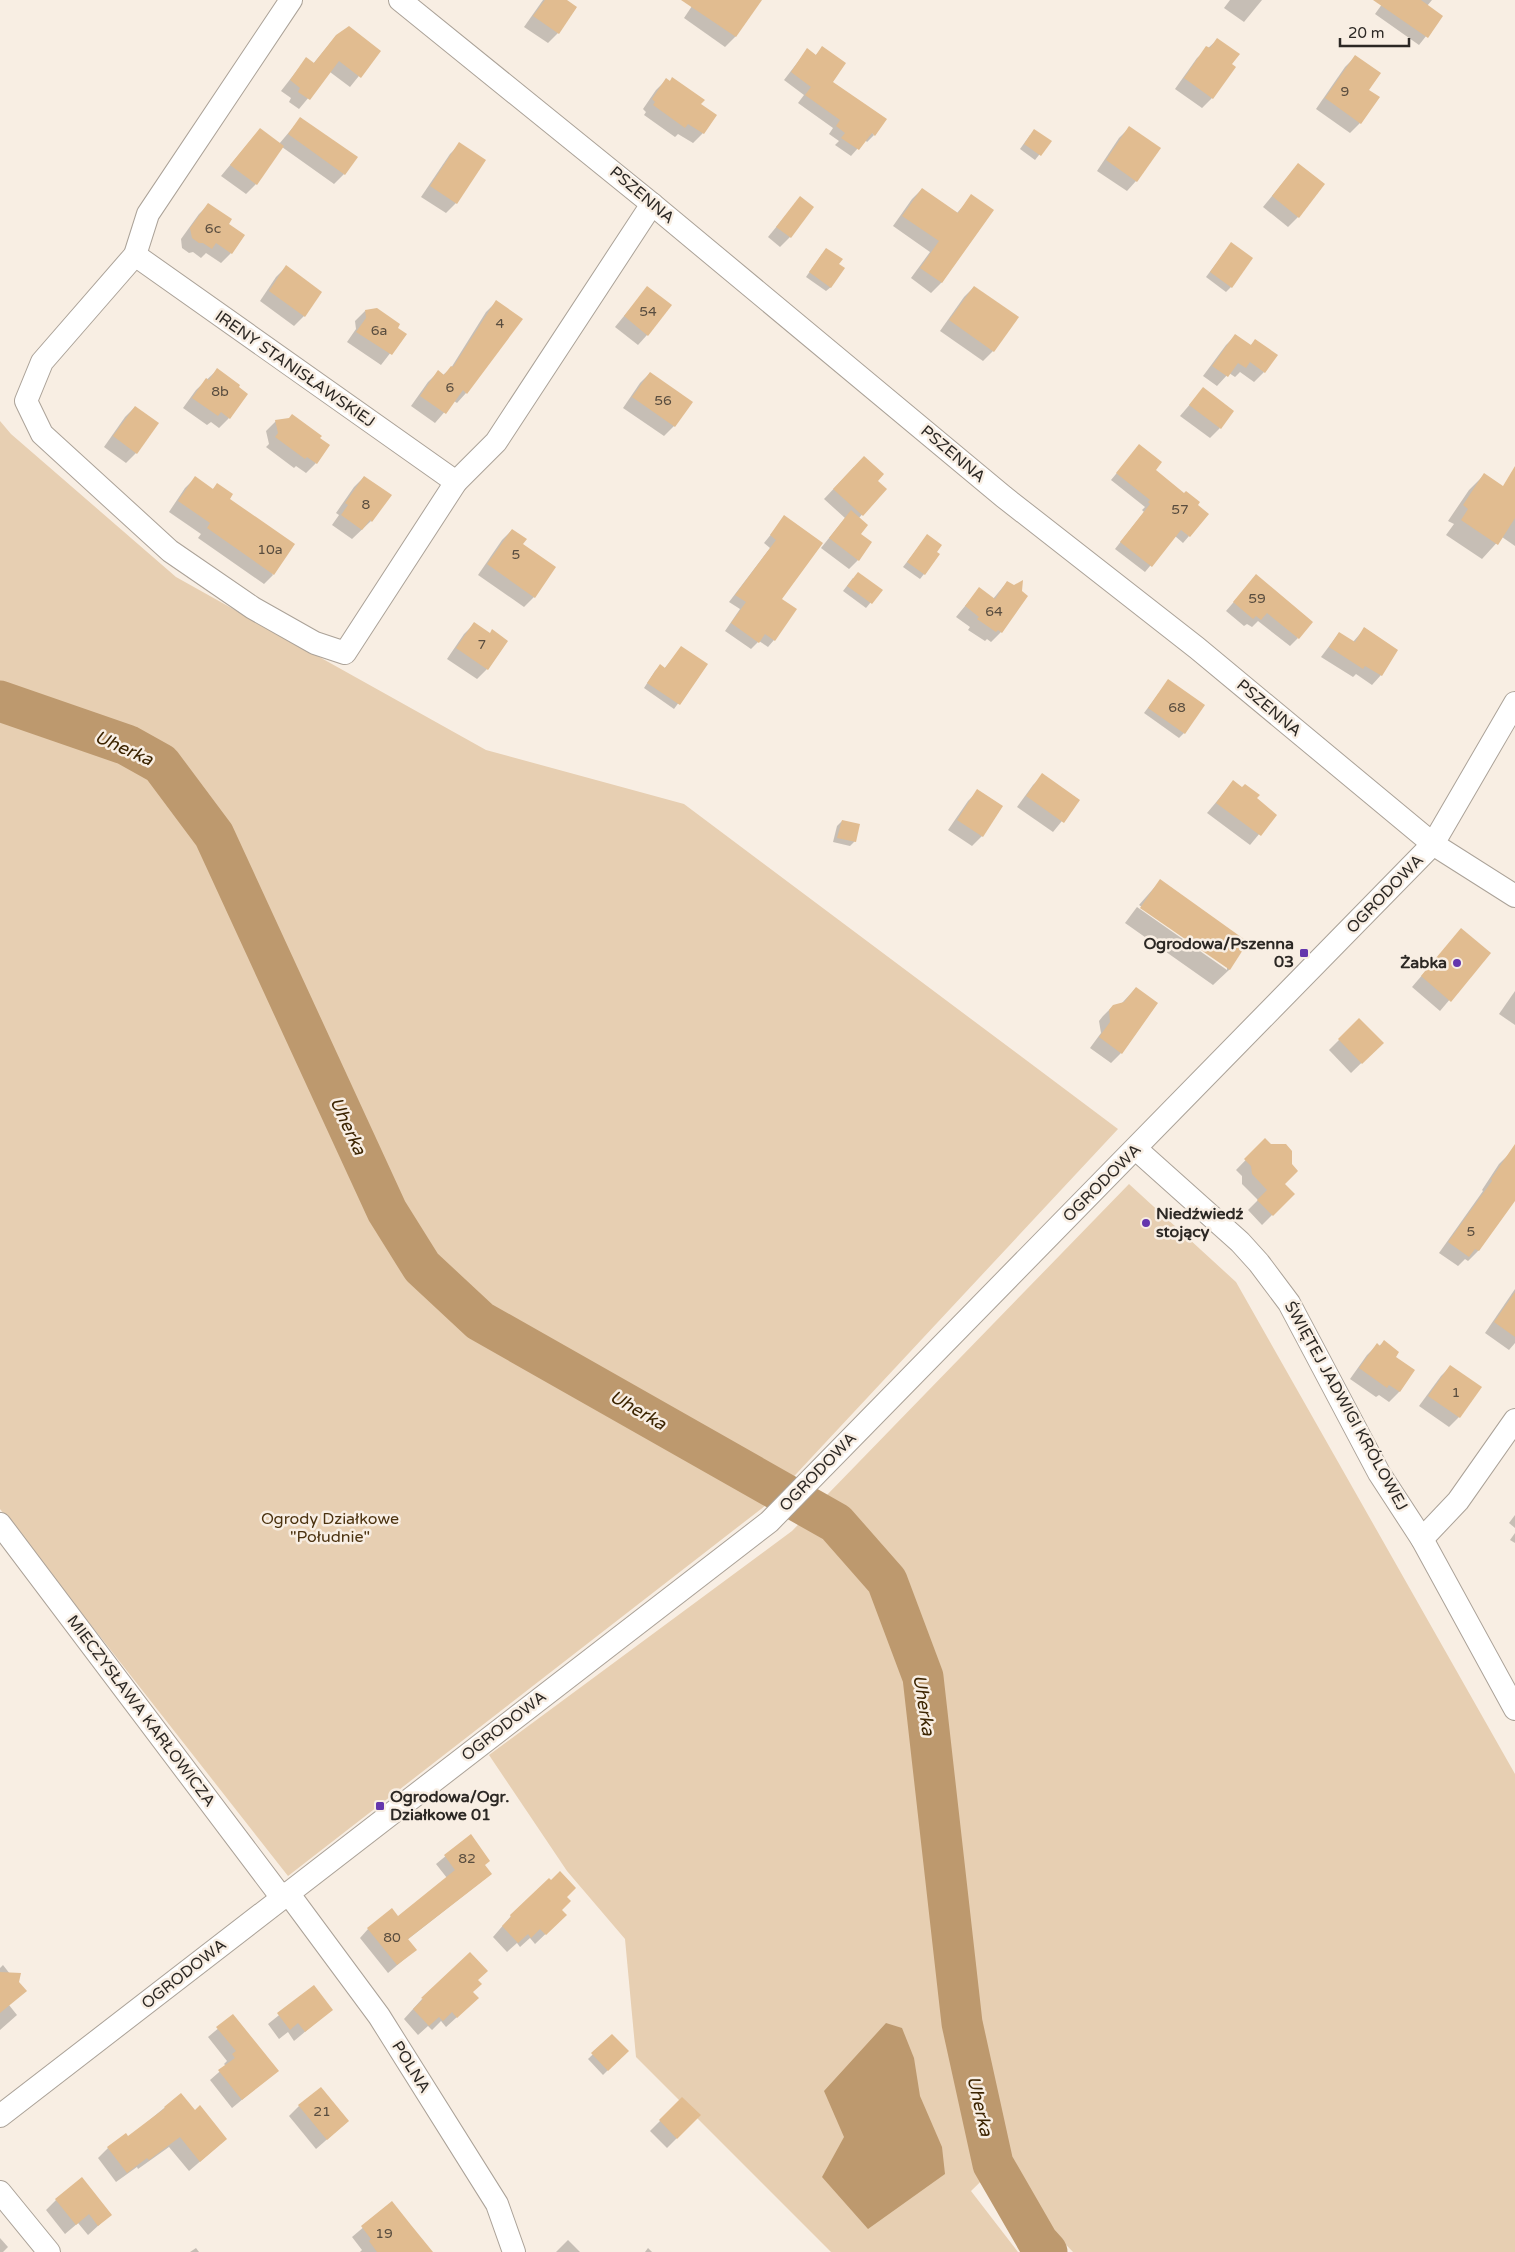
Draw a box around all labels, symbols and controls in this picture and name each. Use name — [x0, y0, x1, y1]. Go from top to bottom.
scale bar — [1340, 15, 1409, 47]
text: 20 m — [1348, 24, 1385, 42]
house number: 9 — [1341, 83, 1349, 100]
street label: PSZENNA — [605, 162, 679, 228]
house number: 6c — [205, 220, 221, 237]
house number: 54 — [639, 303, 657, 320]
street label: IRENY STANISŁAWSKIEJ — [211, 306, 379, 432]
house number: 4 — [496, 315, 505, 332]
house number: 6a — [371, 322, 387, 339]
house number: 6 — [446, 379, 455, 396]
house number: 8b — [211, 383, 229, 400]
house number: 56 — [654, 392, 672, 409]
street label: PSZENNA — [916, 421, 990, 487]
house number: 8 — [362, 496, 371, 513]
house number: 57 — [1171, 501, 1189, 518]
house number: 10a — [257, 541, 283, 558]
house number: 5 — [512, 546, 520, 563]
house number: 59 — [1248, 590, 1266, 607]
house number: 64 — [985, 603, 1003, 620]
house number: 7 — [478, 636, 486, 653]
street label: PSZENNA — [1232, 675, 1306, 741]
house number: 68 — [1168, 699, 1186, 716]
water label: Uherka — [92, 726, 157, 771]
street label: OGRODOWA — [1342, 850, 1428, 938]
place label: Ogrodowa/Pszenna 03 — [1143, 934, 1294, 972]
marker: Ogrodowa/Pszenna 03 — [1298, 947, 1310, 959]
place label: Żabka — [1400, 953, 1447, 973]
marker: Żabka — [1451, 957, 1463, 969]
water label: Uherka — [325, 1094, 371, 1159]
street label: OGRODOWA — [1059, 1140, 1145, 1226]
place label: Niedźwiedź stojący — [1156, 1204, 1244, 1242]
marker: Niedźwiedź stojący — [1140, 1217, 1152, 1229]
house number: 5 — [1467, 1223, 1475, 1240]
street label: ŚWIĘTEJ JADWIGI KRÓLOWEJ — [1280, 1298, 1412, 1514]
house number: 1 — [1452, 1384, 1460, 1401]
water label: Uherka — [606, 1385, 671, 1435]
street label: OGRODOWA — [775, 1428, 861, 1516]
park label: Ogrody Działkowe "Południe" — [261, 1509, 399, 1547]
street label: MIECZYSŁAWA KARŁOWICZA — [62, 1611, 220, 1811]
water label: Uherka — [908, 1673, 940, 1738]
street label: OGRODOWA — [457, 1686, 551, 1765]
place label: Ogrodowa/Ogr. Działkowe 01 — [390, 1787, 509, 1825]
marker: Ogrodowa/Ogr. Działkowe 01 — [374, 1800, 386, 1812]
house number: 82 — [458, 1850, 476, 1867]
house number: 80 — [383, 1929, 401, 1946]
street label: OGRODOWA — [137, 1934, 231, 2013]
street label: POLNA — [387, 2037, 435, 2097]
water label: Uherka — [962, 2074, 998, 2139]
house number: 21 — [313, 2103, 331, 2120]
house number: 19 — [375, 2225, 393, 2242]

